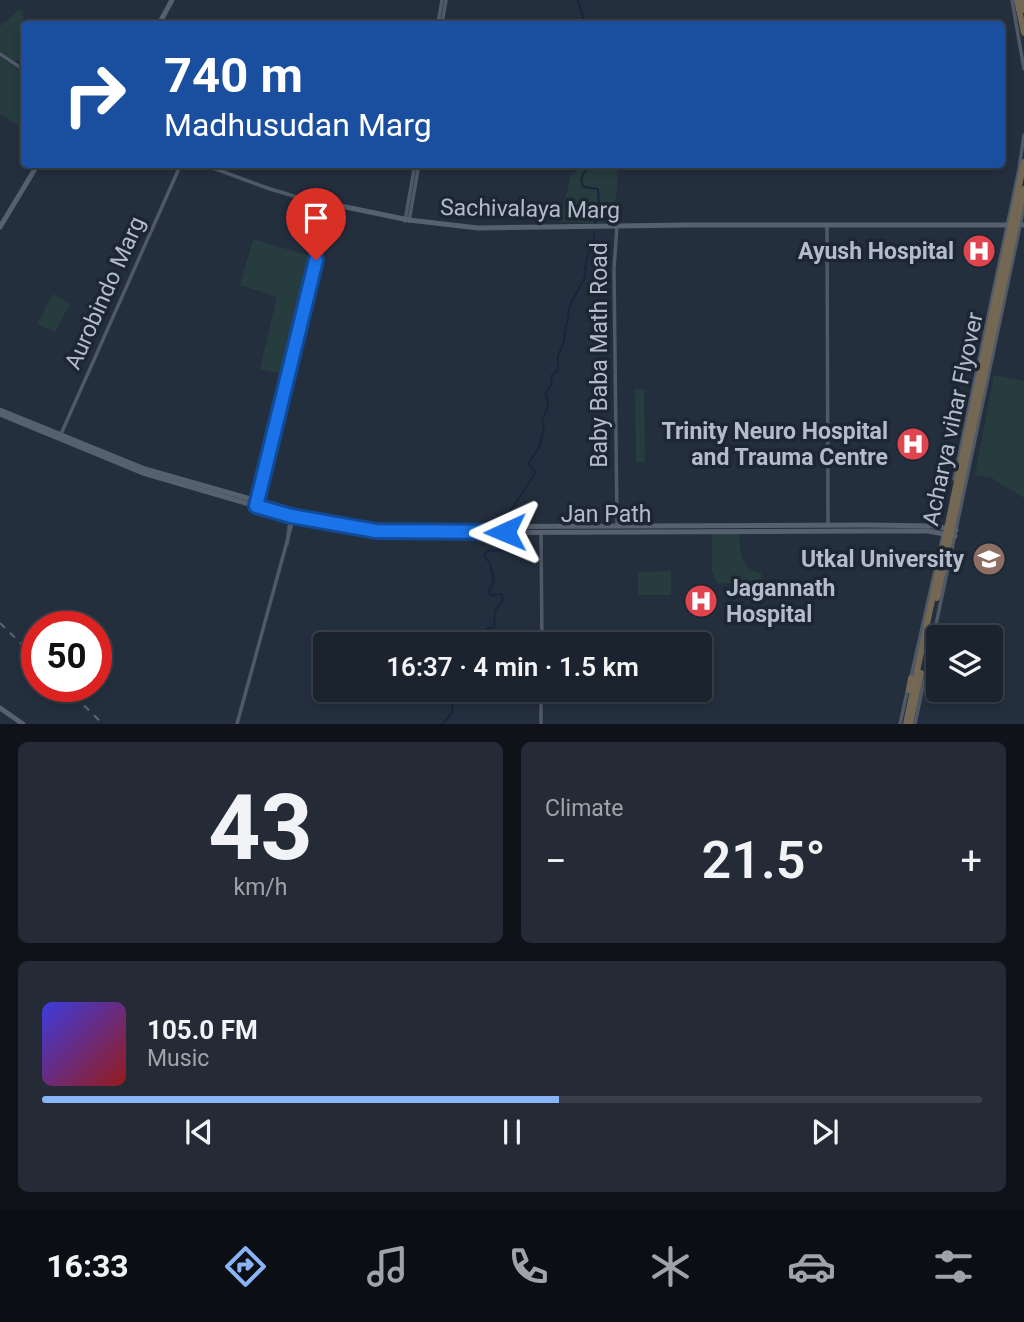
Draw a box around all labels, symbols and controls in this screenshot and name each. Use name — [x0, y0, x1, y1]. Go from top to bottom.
text: 740 m — [164, 47, 303, 104]
icon: right — [49, 49, 140, 140]
text: Madhusudan Marg — [164, 106, 432, 144]
pin — [286, 188, 346, 260]
street label: Sachivalaya Marg — [440, 194, 620, 224]
icon: arrive — [297, 199, 335, 237]
street label: Aurobindo Marg — [59, 212, 151, 374]
hospital icon: Ayush Hospital — [960, 232, 998, 270]
place label: Ayush Hospital — [798, 238, 954, 265]
street label: Baby Baba Math Road — [586, 242, 613, 468]
street label: Acharya vihar Flyover — [917, 310, 989, 528]
place label: Trinity Neuro Hospital and Trauma Centre — [661, 418, 888, 471]
hospital icon: Trinity Neuro Hospital and Trauma Centre — [894, 425, 932, 463]
position arrow — [468, 495, 542, 569]
street label: Jan Path — [561, 501, 651, 528]
school or university icon: Utkal University — [970, 540, 1008, 578]
place label: Utkal University — [801, 546, 964, 573]
place label: Jagannath Hospital — [726, 575, 835, 628]
hospital icon: Jagannath Hospital — [682, 582, 720, 620]
speed limit sign: 50 — [21, 611, 112, 702]
map controls — [926, 625, 1003, 702]
button: layers — [926, 625, 1003, 702]
text: 16:37 · 4 min · 1.5 km — [386, 652, 639, 682]
text: 43 — [208, 775, 313, 881]
text: Climate — [545, 795, 624, 822]
text: 21.5° — [702, 830, 826, 891]
text: − — [545, 839, 567, 883]
text: + — [960, 839, 982, 883]
text: km/h — [234, 874, 288, 901]
text: 105.0 FM — [147, 1015, 258, 1045]
text: Music — [147, 1045, 209, 1072]
icon: previous — [180, 1113, 218, 1151]
icon: pause — [493, 1113, 531, 1151]
icon: next — [806, 1113, 844, 1151]
icon: directions — [221, 1242, 270, 1291]
icon: music — [363, 1242, 412, 1291]
icon: phone — [504, 1242, 553, 1291]
icon: climate — [646, 1242, 695, 1291]
icon: car — [787, 1242, 836, 1291]
icon: filters — [929, 1242, 978, 1291]
text: 16:33 — [46, 1247, 129, 1285]

